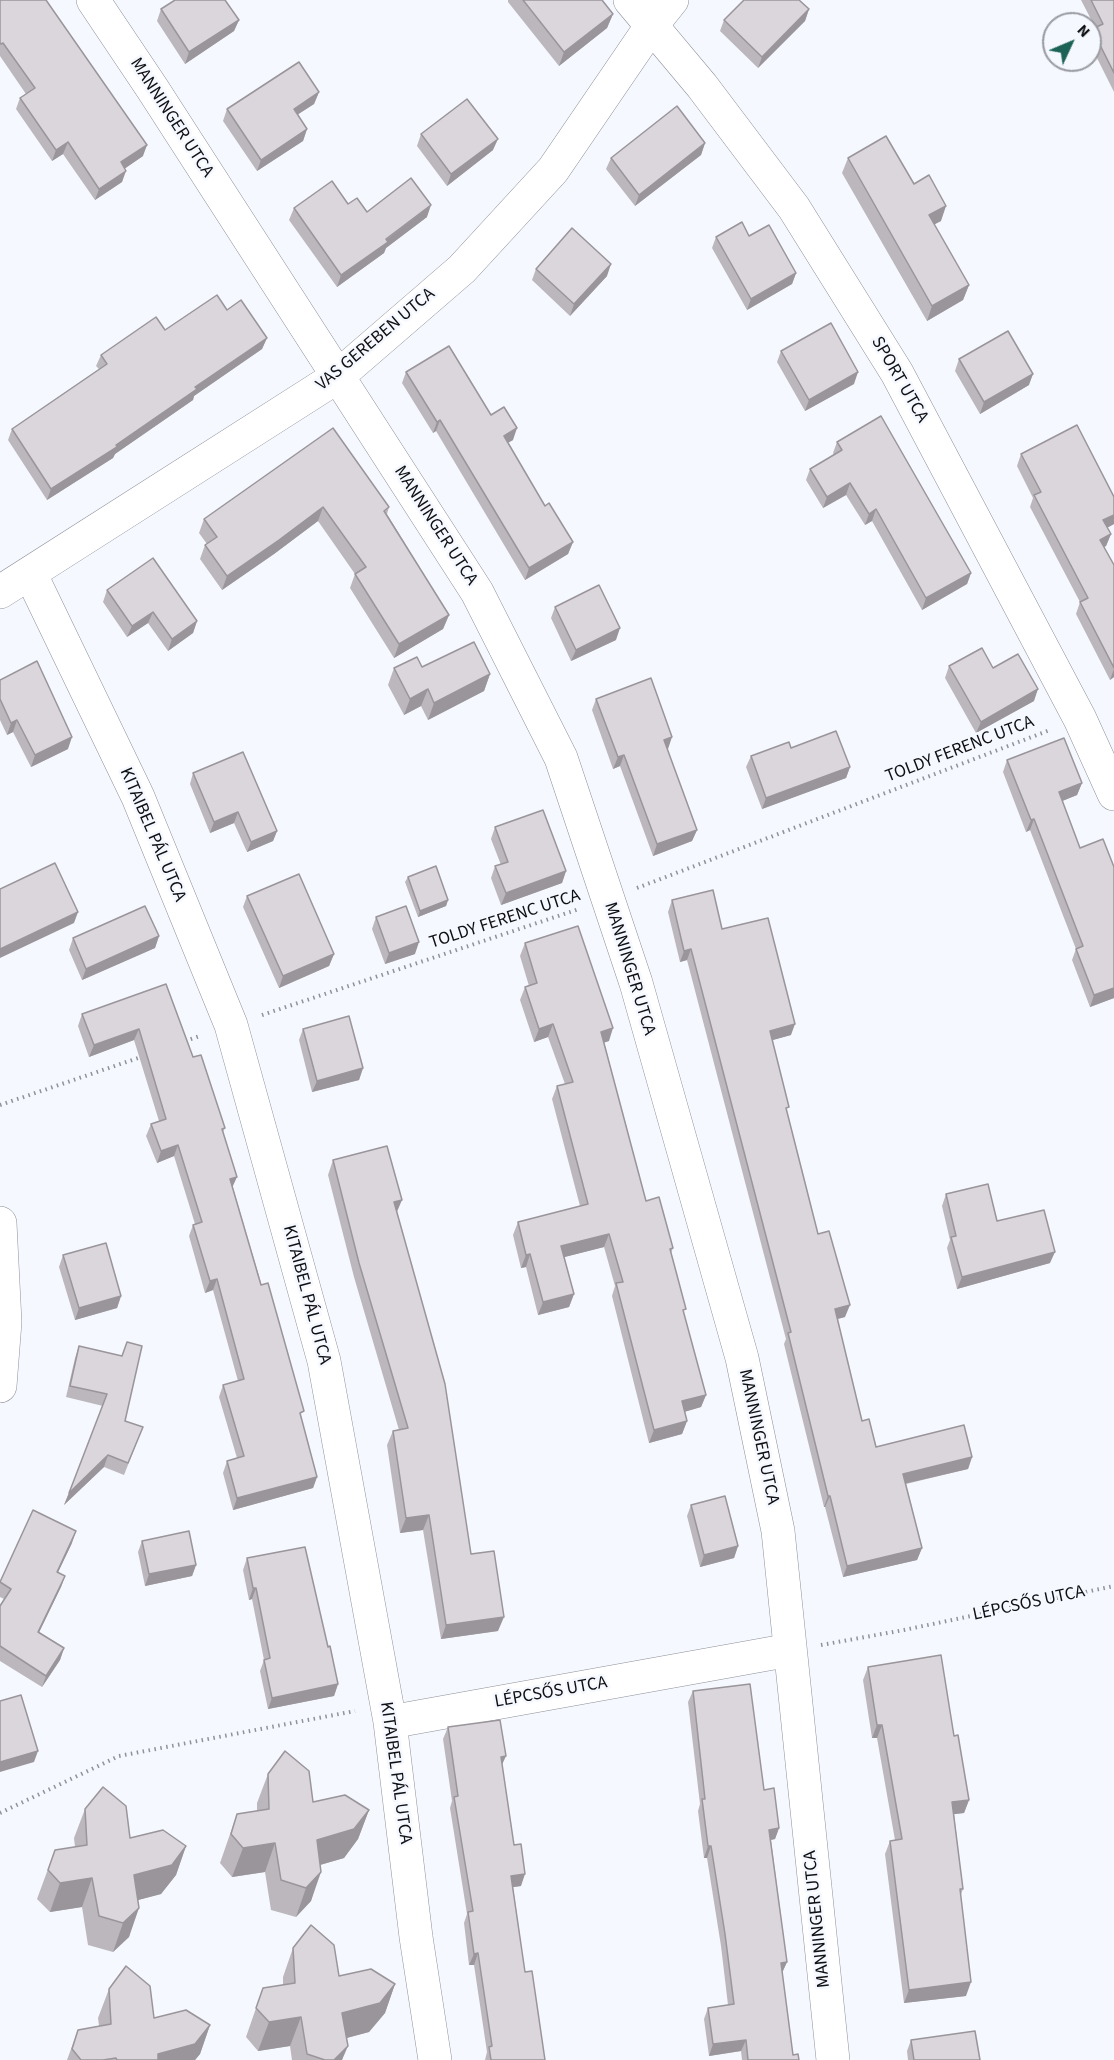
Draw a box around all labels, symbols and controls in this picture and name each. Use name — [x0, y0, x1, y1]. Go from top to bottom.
north arrow — [1042, 12, 1102, 72]
text: N — [1072, 19, 1095, 42]
street label: MANNINGER UTCA — [124, 54, 218, 182]
street label: VAS GEREBEN UTCA — [312, 284, 440, 396]
street label: SPORT UTCA — [866, 333, 932, 427]
street label: MANNINGER UTCA — [388, 462, 482, 590]
street label: TOLDY FERENC UTCA — [883, 712, 1037, 788]
street label: KITAIBEL PÁL UTCA — [114, 765, 190, 905]
street label: TOLDY FERENC UTCA — [427, 885, 583, 955]
street label: MANNINGER UTCA — [599, 900, 659, 1038]
street label: KITAIBEL PÁL UTCA — [277, 1223, 335, 1367]
street label: MANNINGER UTCA — [733, 1367, 783, 1507]
street label: LÉPCSŐS UTCA — [971, 1582, 1087, 1626]
street label: LÉPCSŐS UTCA — [493, 1672, 609, 1714]
street label: KITAIBEL PÁL UTCA — [374, 1701, 416, 1845]
street label: MANNINGER UTCA — [800, 1849, 836, 1989]

